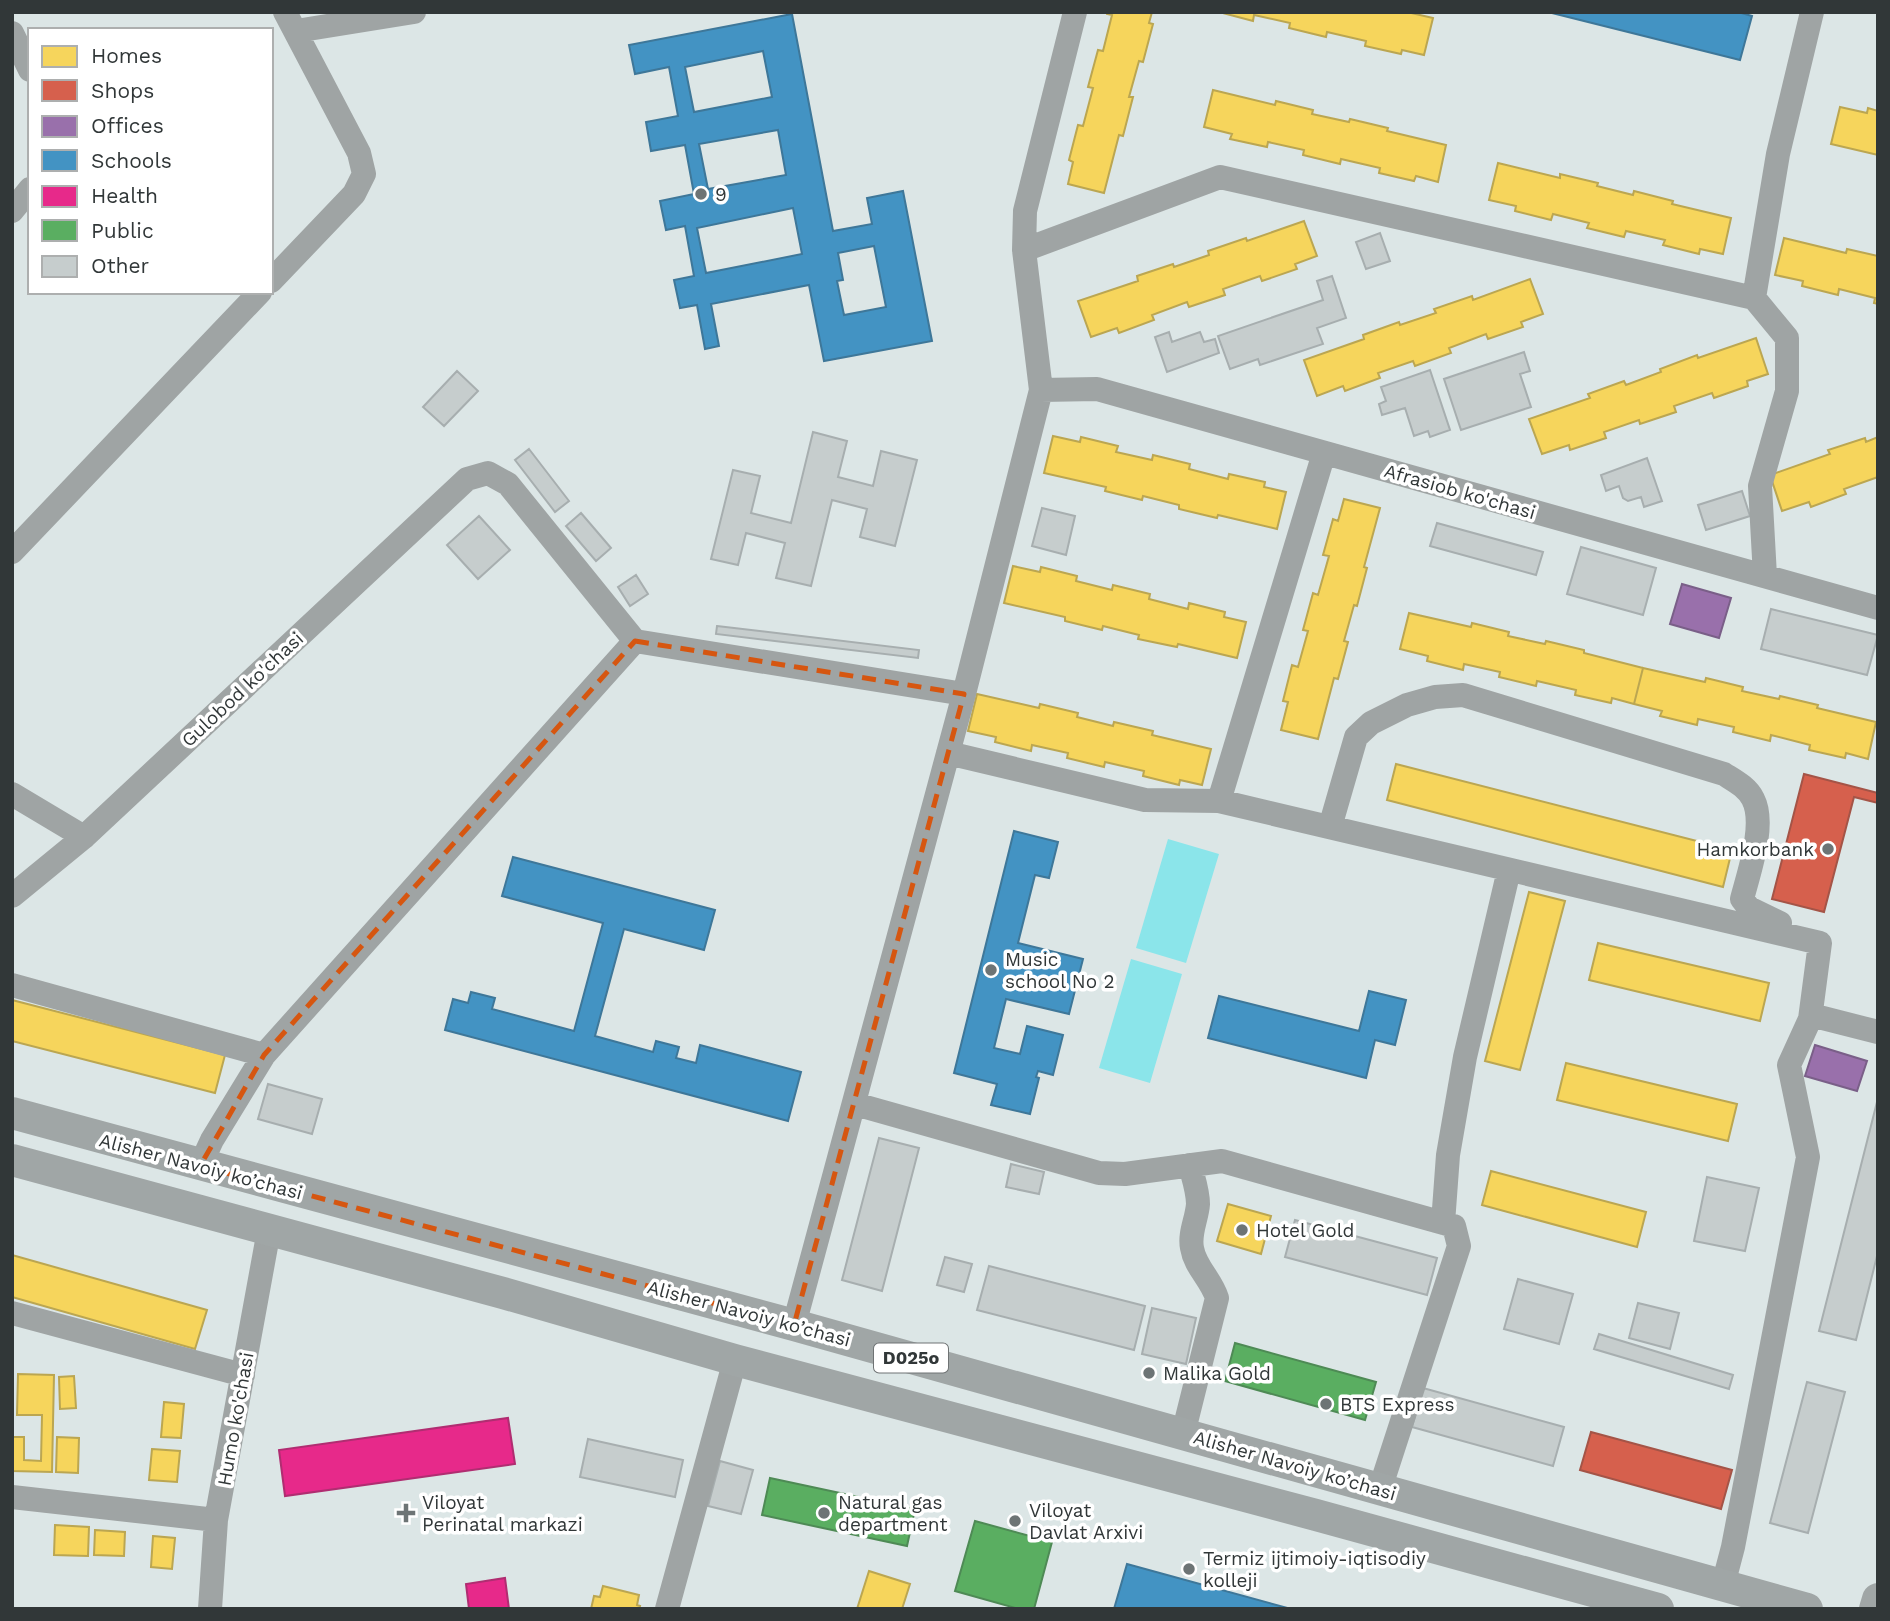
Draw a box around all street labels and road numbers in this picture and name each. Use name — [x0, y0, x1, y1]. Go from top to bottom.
street label: Afrasiob ko'chasi — [1382, 459, 1538, 524]
street label: Gulobod ko'chasi — [177, 627, 308, 752]
street label: Alisher Navoiy ko’chasi — [97, 1128, 305, 1205]
street label: Alisher Navoiy ko’chasi — [645, 1275, 853, 1352]
road number: D025o — [874, 1344, 948, 1372]
street label: Humo ko'chasi — [212, 1350, 259, 1488]
street label: Alisher Navoiy ko’chasi — [1191, 1426, 1399, 1505]

